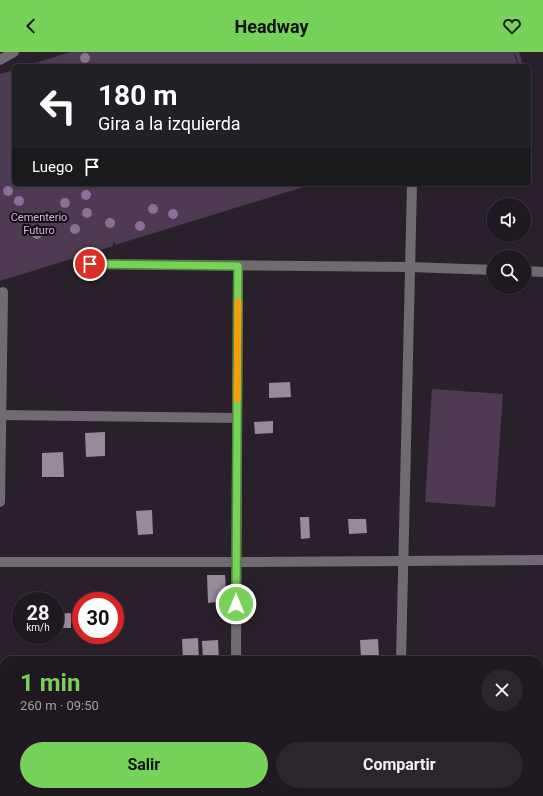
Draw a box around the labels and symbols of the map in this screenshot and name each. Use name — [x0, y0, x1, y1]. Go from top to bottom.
park label: Cementerio Futuro — [11, 211, 67, 237]
pin — [73, 247, 107, 281]
position arrow — [215, 583, 257, 625]
speed limit sign: 30 — [72, 592, 124, 644]

